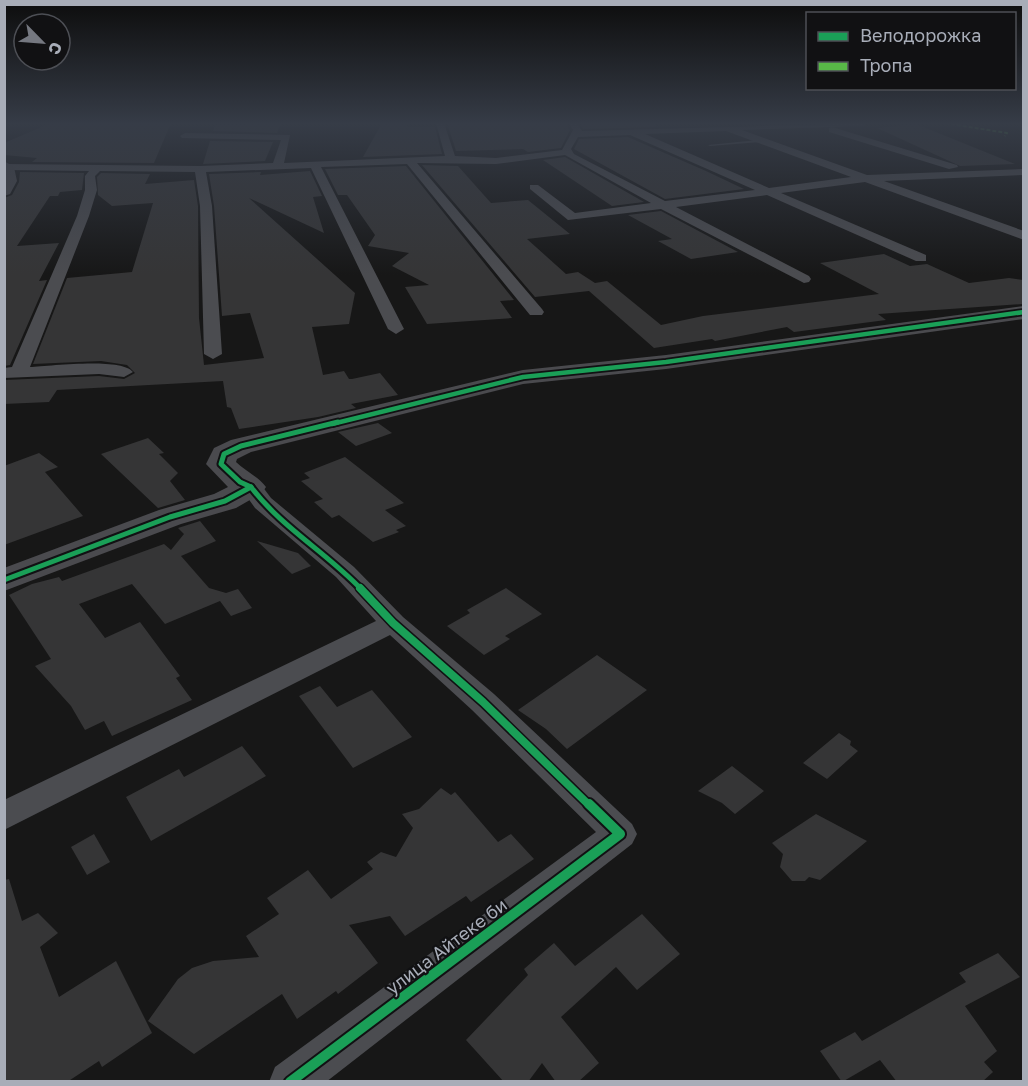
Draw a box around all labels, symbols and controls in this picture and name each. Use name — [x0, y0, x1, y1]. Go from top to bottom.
north arrow — [12, 12, 72, 72]
legend — [806, 12, 1016, 90]
text: Велодорожка — [860, 24, 981, 46]
text: С — [44, 39, 67, 58]
text: Тропа — [860, 54, 912, 76]
street label: улица Айтеке би — [381, 893, 511, 999]

